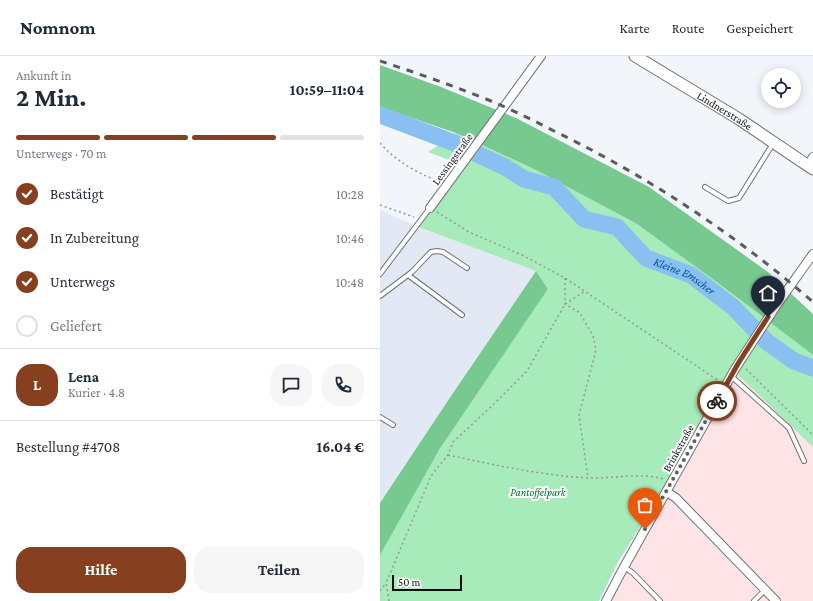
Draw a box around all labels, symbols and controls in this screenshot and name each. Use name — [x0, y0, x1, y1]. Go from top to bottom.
text: Nomnom — [20, 17, 96, 38]
text: Karte — [620, 20, 650, 36]
text: Route — [672, 20, 704, 36]
text: Gespeichert — [726, 20, 793, 36]
text: Ankunft in — [16, 68, 71, 83]
map controls — [761, 68, 801, 108]
button: locate — [761, 68, 801, 108]
text: 10:59–11:04 — [290, 82, 364, 98]
text: 2 Min. — [16, 83, 87, 112]
street label: Lindnerstraße — [695, 89, 755, 132]
street label: Lessingstraße — [429, 131, 476, 188]
text: Unterwegs · 70 m — [16, 146, 107, 161]
icon: check — [16, 183, 38, 205]
text: Bestätigt — [50, 186, 104, 202]
text: 10:28 — [336, 187, 364, 202]
icon: check — [16, 227, 38, 249]
text: In Zubereitung — [50, 230, 139, 246]
text: 10:46 — [336, 231, 364, 246]
water label: Kleine Emscher — [652, 255, 719, 298]
icon: check — [16, 271, 38, 293]
text: Unterwegs — [50, 274, 115, 290]
text: 10:48 — [336, 275, 364, 290]
pin — [751, 276, 785, 317]
icon: home — [757, 282, 779, 304]
text: Geliefert — [50, 318, 102, 334]
button: chat — [270, 364, 312, 406]
button: phone — [322, 364, 364, 406]
text: Lena — [68, 369, 99, 385]
text: L — [33, 377, 41, 393]
courier — [697, 381, 737, 421]
text: Kurier · 4.8 — [68, 385, 125, 400]
icon: bike — [706, 390, 728, 412]
street label: Brinkstraße — [660, 422, 696, 473]
text: Bestellung #4708 — [16, 439, 120, 455]
text: 16.04 € — [317, 439, 364, 455]
park label: Pantoffelpark — [510, 486, 567, 499]
pin — [628, 488, 662, 529]
icon: bag — [634, 494, 656, 516]
button: Hilfe — [16, 547, 186, 593]
button: Teilen — [194, 547, 364, 593]
scale bar — [392, 573, 462, 592]
text: 50 m — [398, 576, 420, 588]

